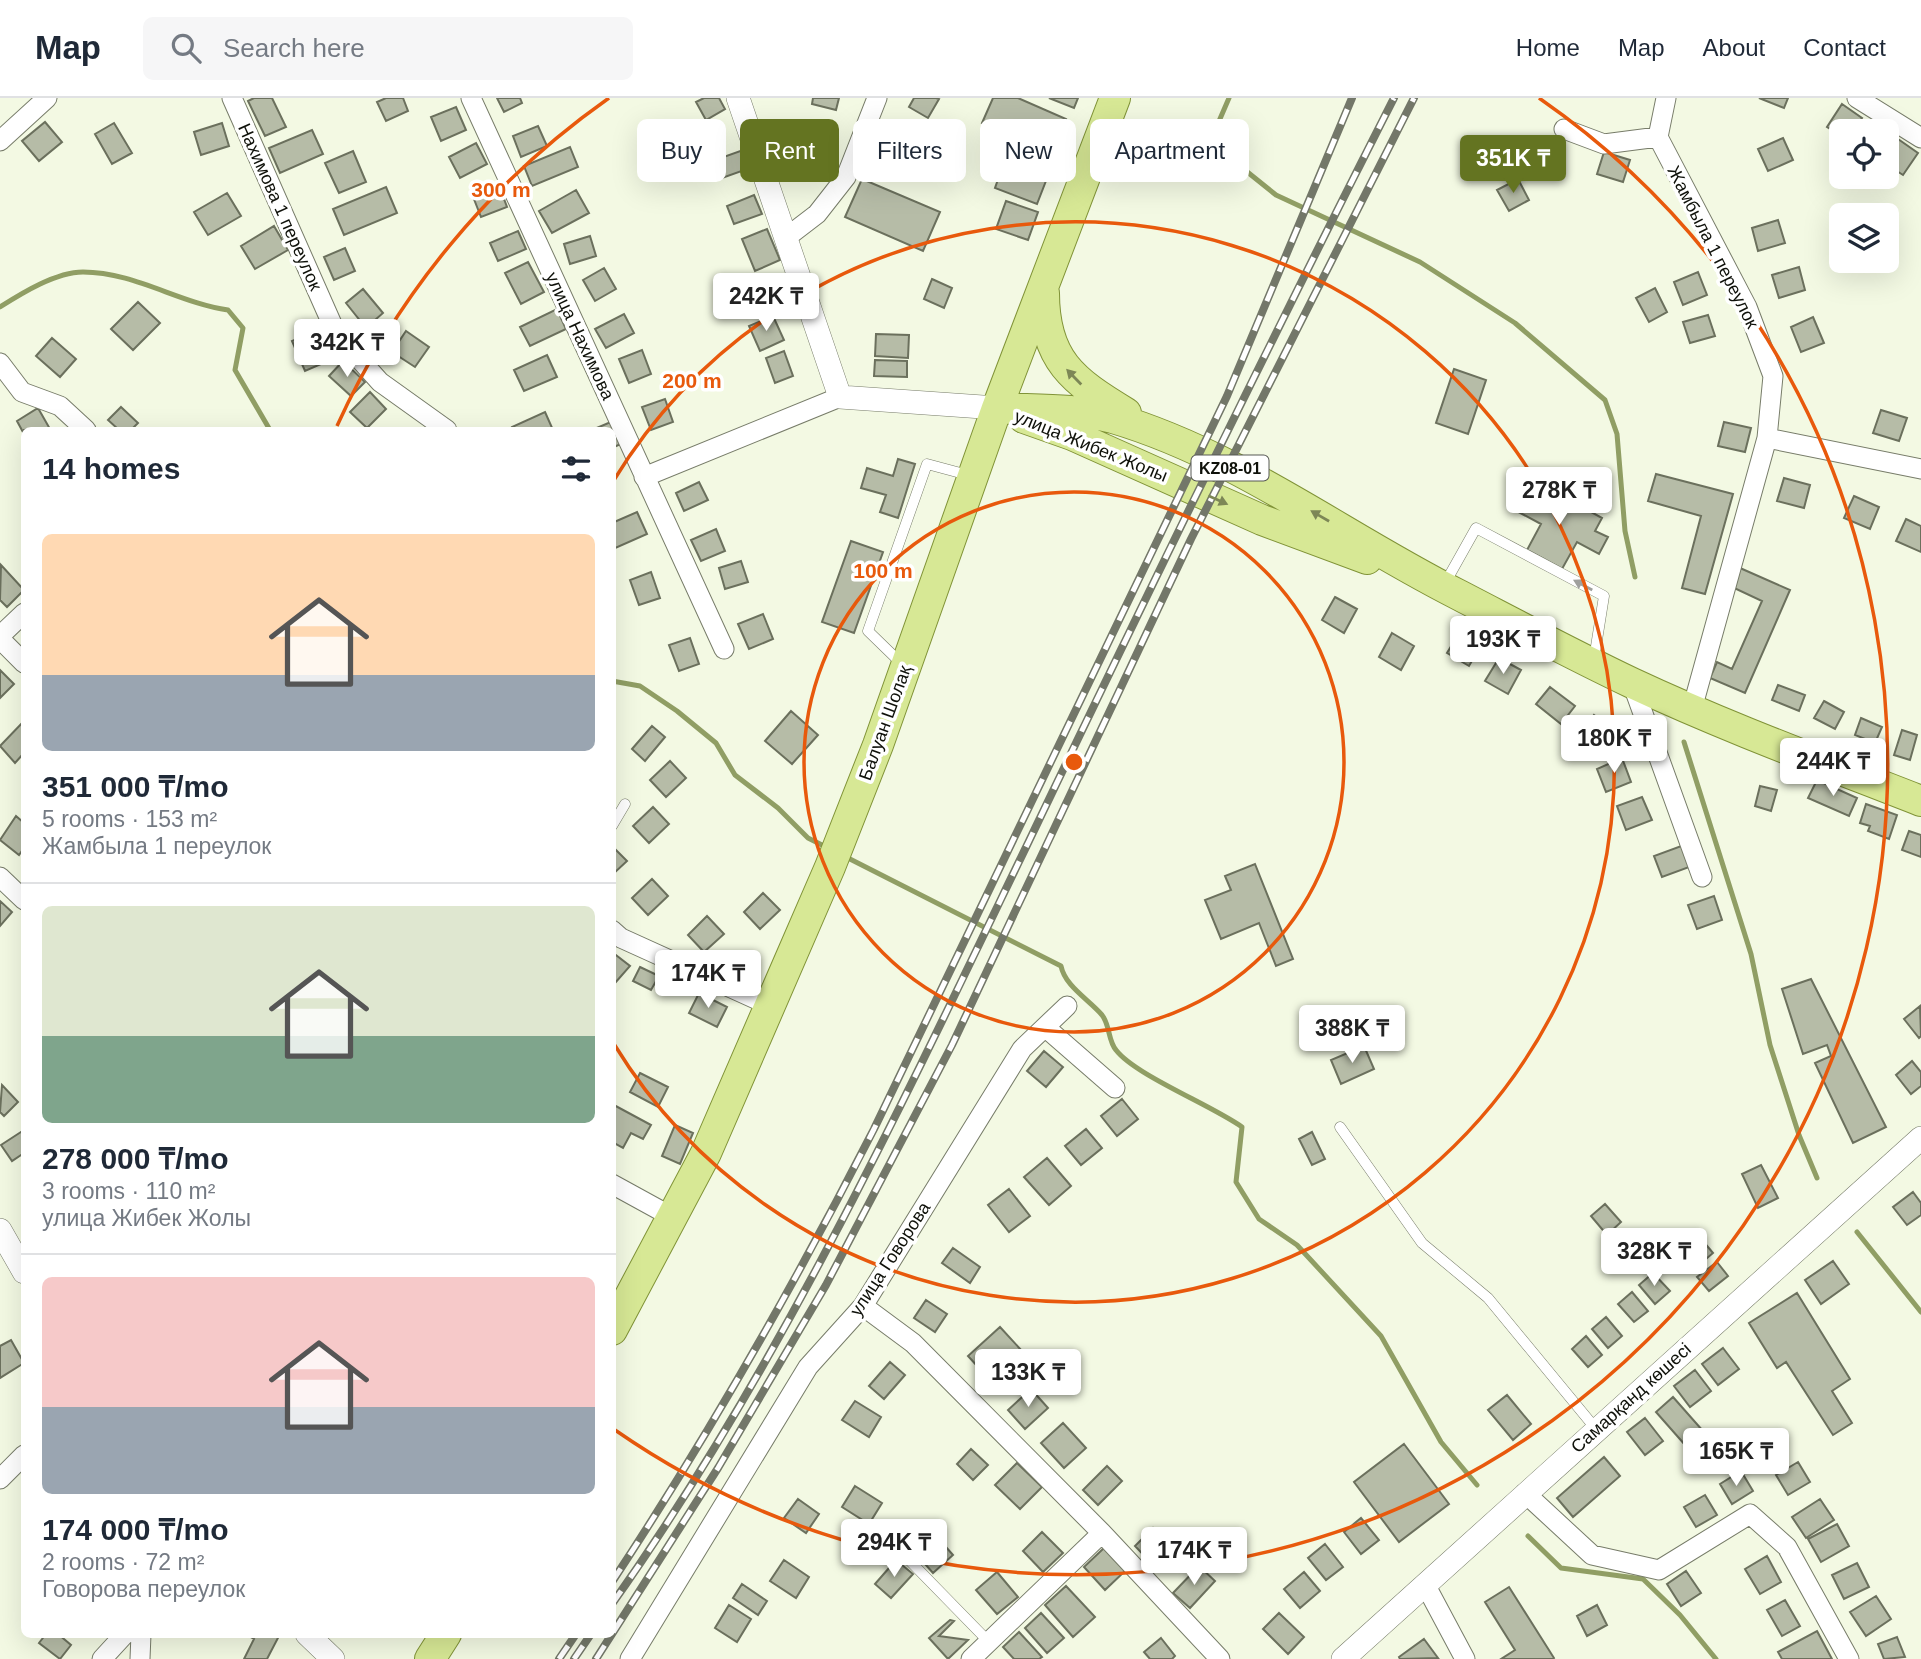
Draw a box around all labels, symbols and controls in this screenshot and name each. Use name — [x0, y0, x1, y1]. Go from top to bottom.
search box — [143, 17, 633, 80]
text: Map — [35, 29, 101, 66]
icon: search — [167, 29, 205, 67]
text: Search here — [223, 33, 365, 63]
text: Home — [1516, 34, 1580, 61]
text: Map — [1618, 34, 1665, 61]
text: About — [1703, 34, 1765, 61]
text: Contact — [1803, 34, 1886, 61]
chip: Buy — [637, 119, 726, 182]
chip: Rent — [740, 119, 839, 182]
chip: Filters — [853, 119, 966, 182]
chip: New — [980, 119, 1076, 182]
chip: Apartment — [1090, 119, 1249, 182]
map controls — [1829, 119, 1899, 273]
button: locate — [1829, 119, 1899, 189]
street label: Нахимова 1 переулок — [234, 120, 326, 294]
pin: 351K ₸ — [1456, 136, 1570, 195]
text: 351K ₸ — [1476, 145, 1550, 171]
street label: Жамбыла 1 переулок — [1663, 162, 1763, 332]
text: 300 m — [471, 178, 531, 201]
button: layers — [1829, 203, 1899, 273]
street label: улица Нахимова — [542, 269, 619, 404]
pin: 242K ₸ — [709, 274, 823, 333]
text: 242K ₸ — [729, 283, 803, 309]
pin: 342K ₸ — [290, 320, 404, 379]
text: 342K ₸ — [310, 329, 384, 355]
text: 200 m — [662, 369, 722, 392]
one-way arrow — [1066, 369, 1082, 386]
street label: улица Жибек Жолы — [1011, 406, 1171, 486]
icon: filters — [557, 450, 595, 488]
text: 14 homes — [42, 452, 180, 485]
road number: KZ08-01 — [1192, 456, 1268, 480]
pin: 278K ₸ — [1502, 468, 1616, 527]
text: 278K ₸ — [1522, 477, 1596, 503]
one-way arrow — [1208, 494, 1228, 506]
one-way arrow — [1310, 510, 1330, 522]
text: 100 m — [853, 559, 913, 582]
icon: home — [256, 579, 382, 705]
one-way arrow — [1573, 579, 1593, 590]
pin: 193K ₸ — [1446, 616, 1560, 676]
text: 193K ₸ — [1466, 626, 1540, 652]
street label: Балуан Шолақ — [855, 663, 915, 783]
pin: 180K ₸ — [1557, 716, 1671, 775]
text: 180K ₸ — [1577, 725, 1651, 751]
pin: 244K ₸ — [1776, 738, 1890, 798]
text: 244K ₸ — [1796, 748, 1870, 774]
centre of rings — [1062, 750, 1086, 774]
text: 351 000 ₸/mo — [42, 770, 229, 803]
text: 5 rooms · 153 m² — [42, 806, 217, 832]
text: Жамбыла 1 переулок — [42, 833, 271, 859]
pin: 174K ₸ — [651, 950, 765, 1010]
icon: home — [256, 951, 382, 1077]
text: 174K ₸ — [671, 960, 745, 986]
pin: 388K ₸ — [1295, 1006, 1409, 1065]
text: 388K ₸ — [1315, 1015, 1389, 1041]
text: 278 000 ₸/mo — [42, 1142, 229, 1175]
text: 3 rooms · 110 m² — [42, 1178, 215, 1204]
street label: улица Говорова — [846, 1197, 935, 1320]
text: улица Жибек Жолы — [42, 1205, 251, 1231]
pin: 328K ₸ — [1597, 1228, 1711, 1288]
text: 328K ₸ — [1617, 1238, 1691, 1264]
icon: home — [256, 1322, 382, 1448]
street label: Самарқанд көшесі — [1567, 1339, 1695, 1457]
pin: 133K ₸ — [971, 1350, 1085, 1409]
text: 133K ₸ — [991, 1359, 1065, 1385]
pin: 165K ₸ — [1679, 1428, 1793, 1488]
text: 165K ₸ — [1699, 1438, 1773, 1464]
text: 174 000 ₸/mo — [42, 1513, 229, 1546]
pin: 294K ₸ — [837, 1520, 951, 1579]
pin: 174K ₸ — [1137, 1528, 1251, 1587]
text: 294K ₸ — [857, 1529, 931, 1555]
text: 174K ₸ — [1157, 1537, 1231, 1563]
text: 2 rooms · 72 m² — [42, 1549, 204, 1575]
text: Говорова переулок — [42, 1576, 245, 1602]

